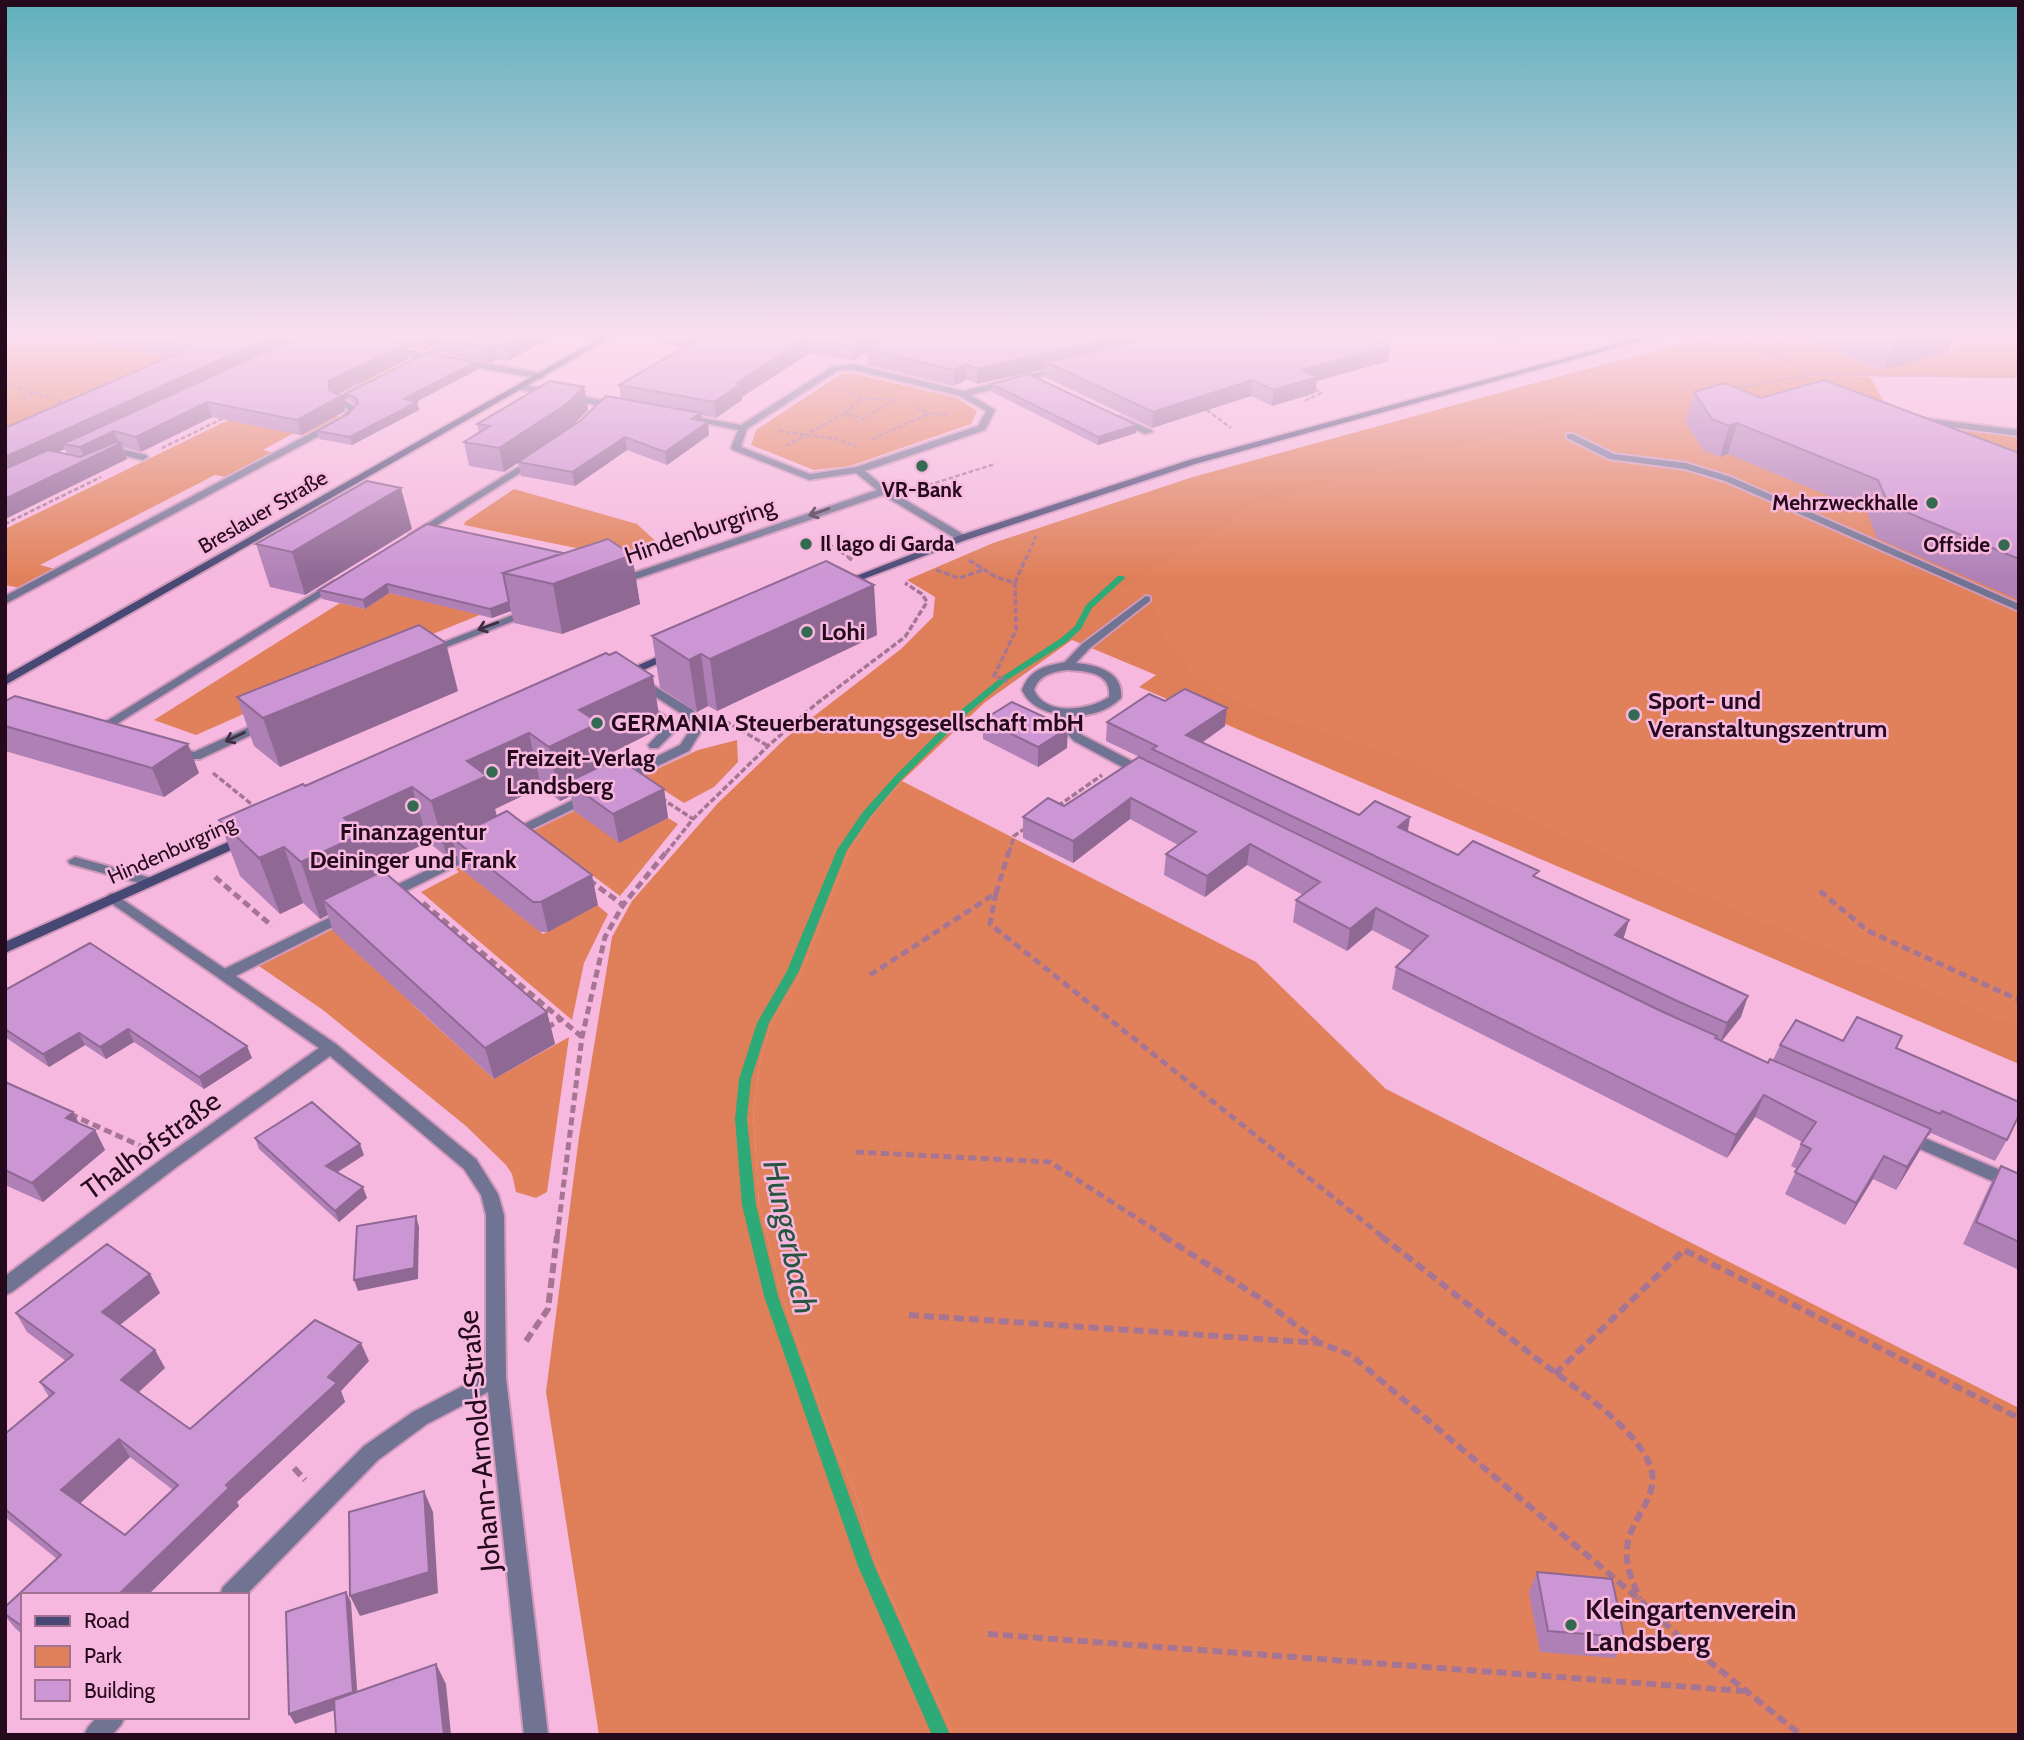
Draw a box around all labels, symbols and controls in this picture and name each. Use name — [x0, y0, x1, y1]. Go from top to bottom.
marker: VR-Bank — [914, 458, 930, 474]
street label: Breslauer Straße — [194, 464, 332, 559]
place label: VR-Bank — [882, 477, 963, 502]
place label: Mehrzweckhalle — [1772, 490, 1918, 515]
street label: Hindenburgring — [621, 491, 780, 570]
marker: Mehrzweckhalle — [1924, 495, 1940, 511]
one-way arrow — [809, 507, 831, 519]
place label: Il lago di Garda — [820, 531, 955, 556]
place label: Offside — [1923, 532, 1990, 557]
marker: Il lago di Garda — [798, 536, 814, 552]
marker: Offside — [1996, 537, 2012, 553]
place label: Lohi — [821, 617, 866, 646]
one-way arrow — [478, 621, 500, 633]
marker: Lohi — [799, 624, 815, 640]
place label: Sport- und Veranstaltungszentrum — [1648, 686, 1887, 743]
marker: Sport- und Veranstaltungszentrum — [1626, 707, 1642, 723]
place label: GERMANIA Steuerberatungsgesellschaft mbH — [611, 708, 1084, 737]
marker: GERMANIA Steuerberatungsgesellschaft mbH — [589, 715, 605, 731]
one-way arrow — [225, 731, 246, 744]
place label: Freizeit-Verlag Landsberg — [506, 743, 655, 800]
marker: Freizeit-Verlag Landsberg — [484, 764, 500, 780]
marker: Finanzagentur Deininger und Frank — [405, 798, 421, 814]
street label: Hindenburgring — [104, 810, 240, 889]
place label: Finanzagentur Deininger und Frank — [309, 817, 517, 874]
street label: Thalhofstraße — [75, 1083, 227, 1207]
water label: Hungerbach — [755, 1156, 826, 1317]
street label: Johann-Arnold-Straße — [451, 1309, 507, 1574]
place label: Kleingartenverein Landsberg — [1585, 1592, 1796, 1658]
legend — [21, 1593, 248, 1719]
text: Road — [84, 1608, 130, 1633]
marker: Kleingartenverein Landsberg — [1563, 1617, 1579, 1633]
text: Park — [84, 1643, 122, 1668]
text: Building — [84, 1678, 156, 1703]

